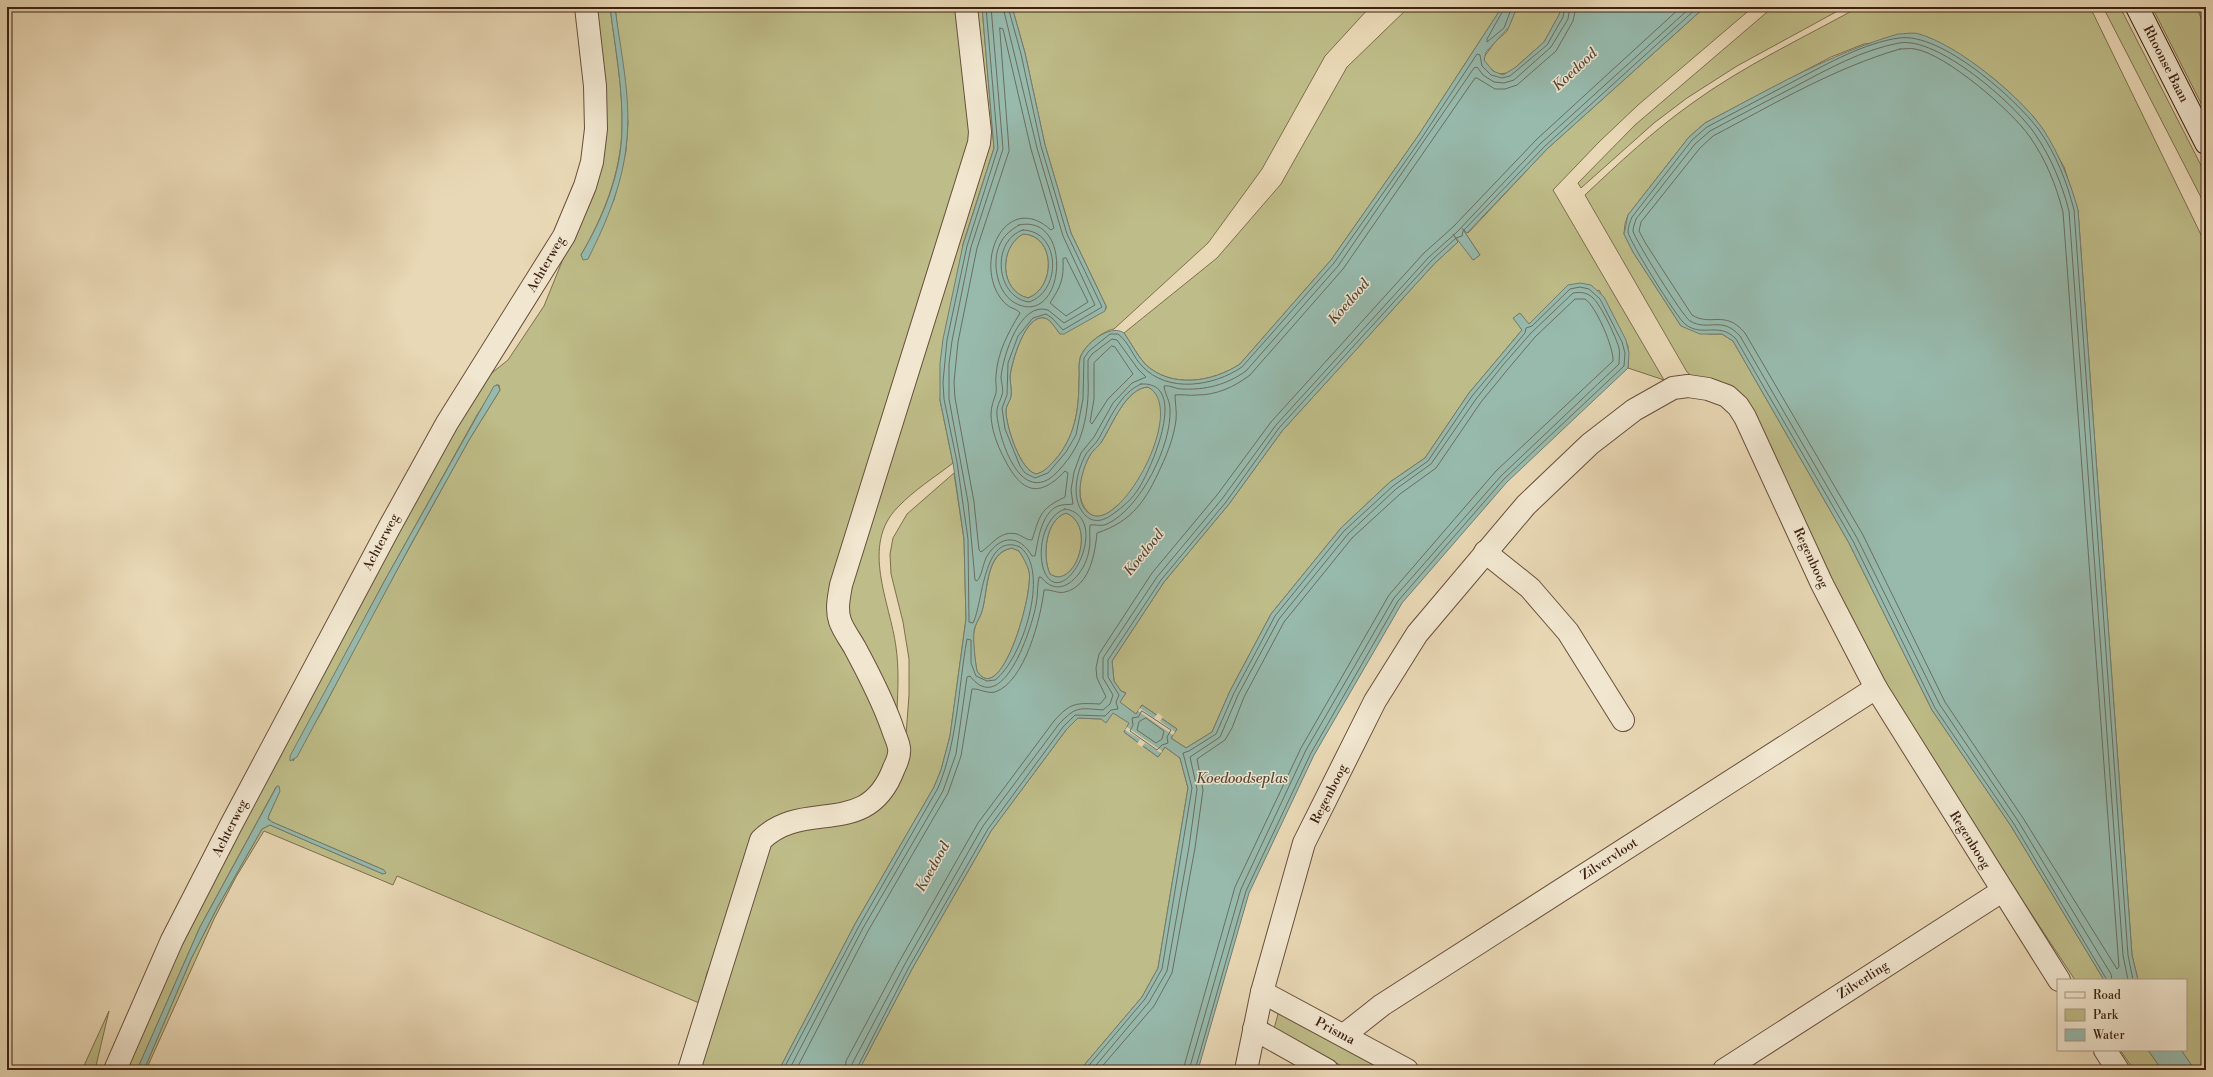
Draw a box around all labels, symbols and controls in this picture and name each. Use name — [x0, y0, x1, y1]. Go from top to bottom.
street label: Rhoonse Baan — [2140, 23, 2192, 105]
water label: Koedood — [1549, 44, 1602, 95]
street label: Achterweg — [523, 233, 569, 296]
water label: Koedood — [1324, 275, 1374, 328]
street label: Achterweg — [359, 511, 403, 574]
water label: Koedood — [1120, 525, 1169, 580]
street label: Regenboog — [1790, 525, 1832, 591]
street label: Regenboog — [1307, 761, 1351, 827]
water label: Koedoodseplas — [1196, 770, 1288, 788]
street label: Achterweg — [208, 796, 251, 860]
street label: Regenboog — [1946, 808, 1994, 872]
street label: Zilvervloot — [1577, 834, 1641, 883]
water label: Koedood — [912, 838, 955, 895]
street label: Zilverling — [1834, 957, 1892, 1002]
legend — [2057, 979, 2187, 1051]
text: Road — [2093, 988, 2121, 1003]
text: Park — [2093, 1008, 2119, 1023]
street label: Prisma — [1312, 1014, 1358, 1048]
text: Water — [2092, 1028, 2125, 1043]

